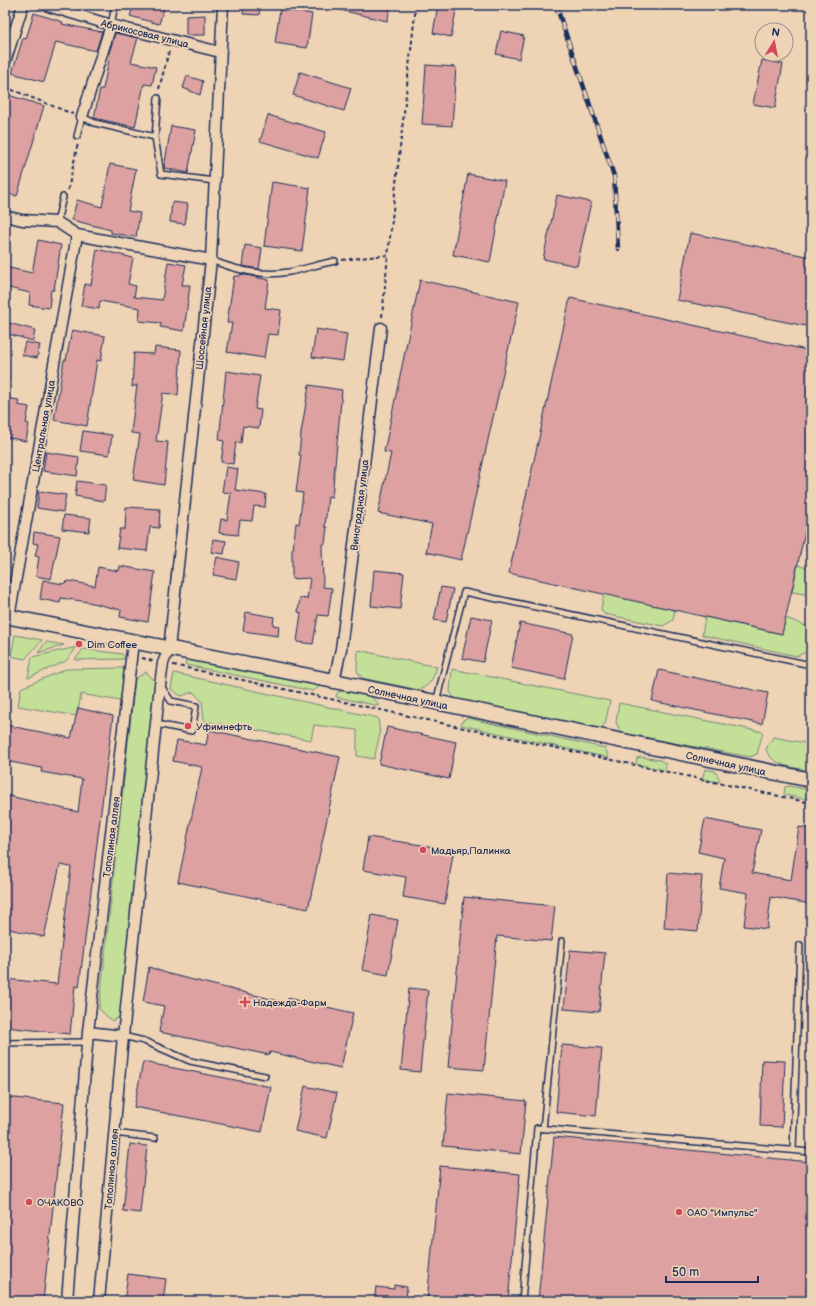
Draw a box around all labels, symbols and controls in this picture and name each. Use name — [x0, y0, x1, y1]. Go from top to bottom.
street label: Абрикосовая улица — [99, 17, 190, 51]
north arrow — [754, 22, 794, 62]
text: N — [770, 26, 781, 40]
street label: Шоссейная улица — [194, 286, 214, 370]
street label: Центральная улица — [30, 379, 58, 473]
street label: Виноградная улица — [348, 459, 372, 551]
marker: Dim Coffee — [74, 639, 84, 649]
place label: Dim Coffee — [87, 639, 137, 651]
street label: Солнечная улица — [367, 684, 449, 712]
marker: Уфимнефть — [183, 721, 193, 731]
place label: Уфимнефть — [196, 721, 252, 733]
street label: Солнечная улица — [685, 750, 767, 778]
street label: Тополиная аллея — [101, 796, 123, 878]
marker: Мадьяр,Палинка — [418, 845, 428, 855]
place label: Мадьяр,Палинка — [431, 845, 511, 857]
marker: Надежда-Фарм — [240, 997, 250, 1007]
place label: Надежда-Фарм — [253, 997, 326, 1009]
street label: Тополиная аллея — [102, 1128, 122, 1210]
marker: ОЧАКОВО — [24, 1197, 34, 1207]
place label: ОЧАКОВО — [37, 1197, 84, 1209]
marker: ОАО "Импульс" — [674, 1207, 684, 1217]
place label: ОАО "Импульс" — [687, 1207, 758, 1219]
scale bar — [666, 1258, 758, 1284]
text: 50 m — [672, 1265, 699, 1280]

